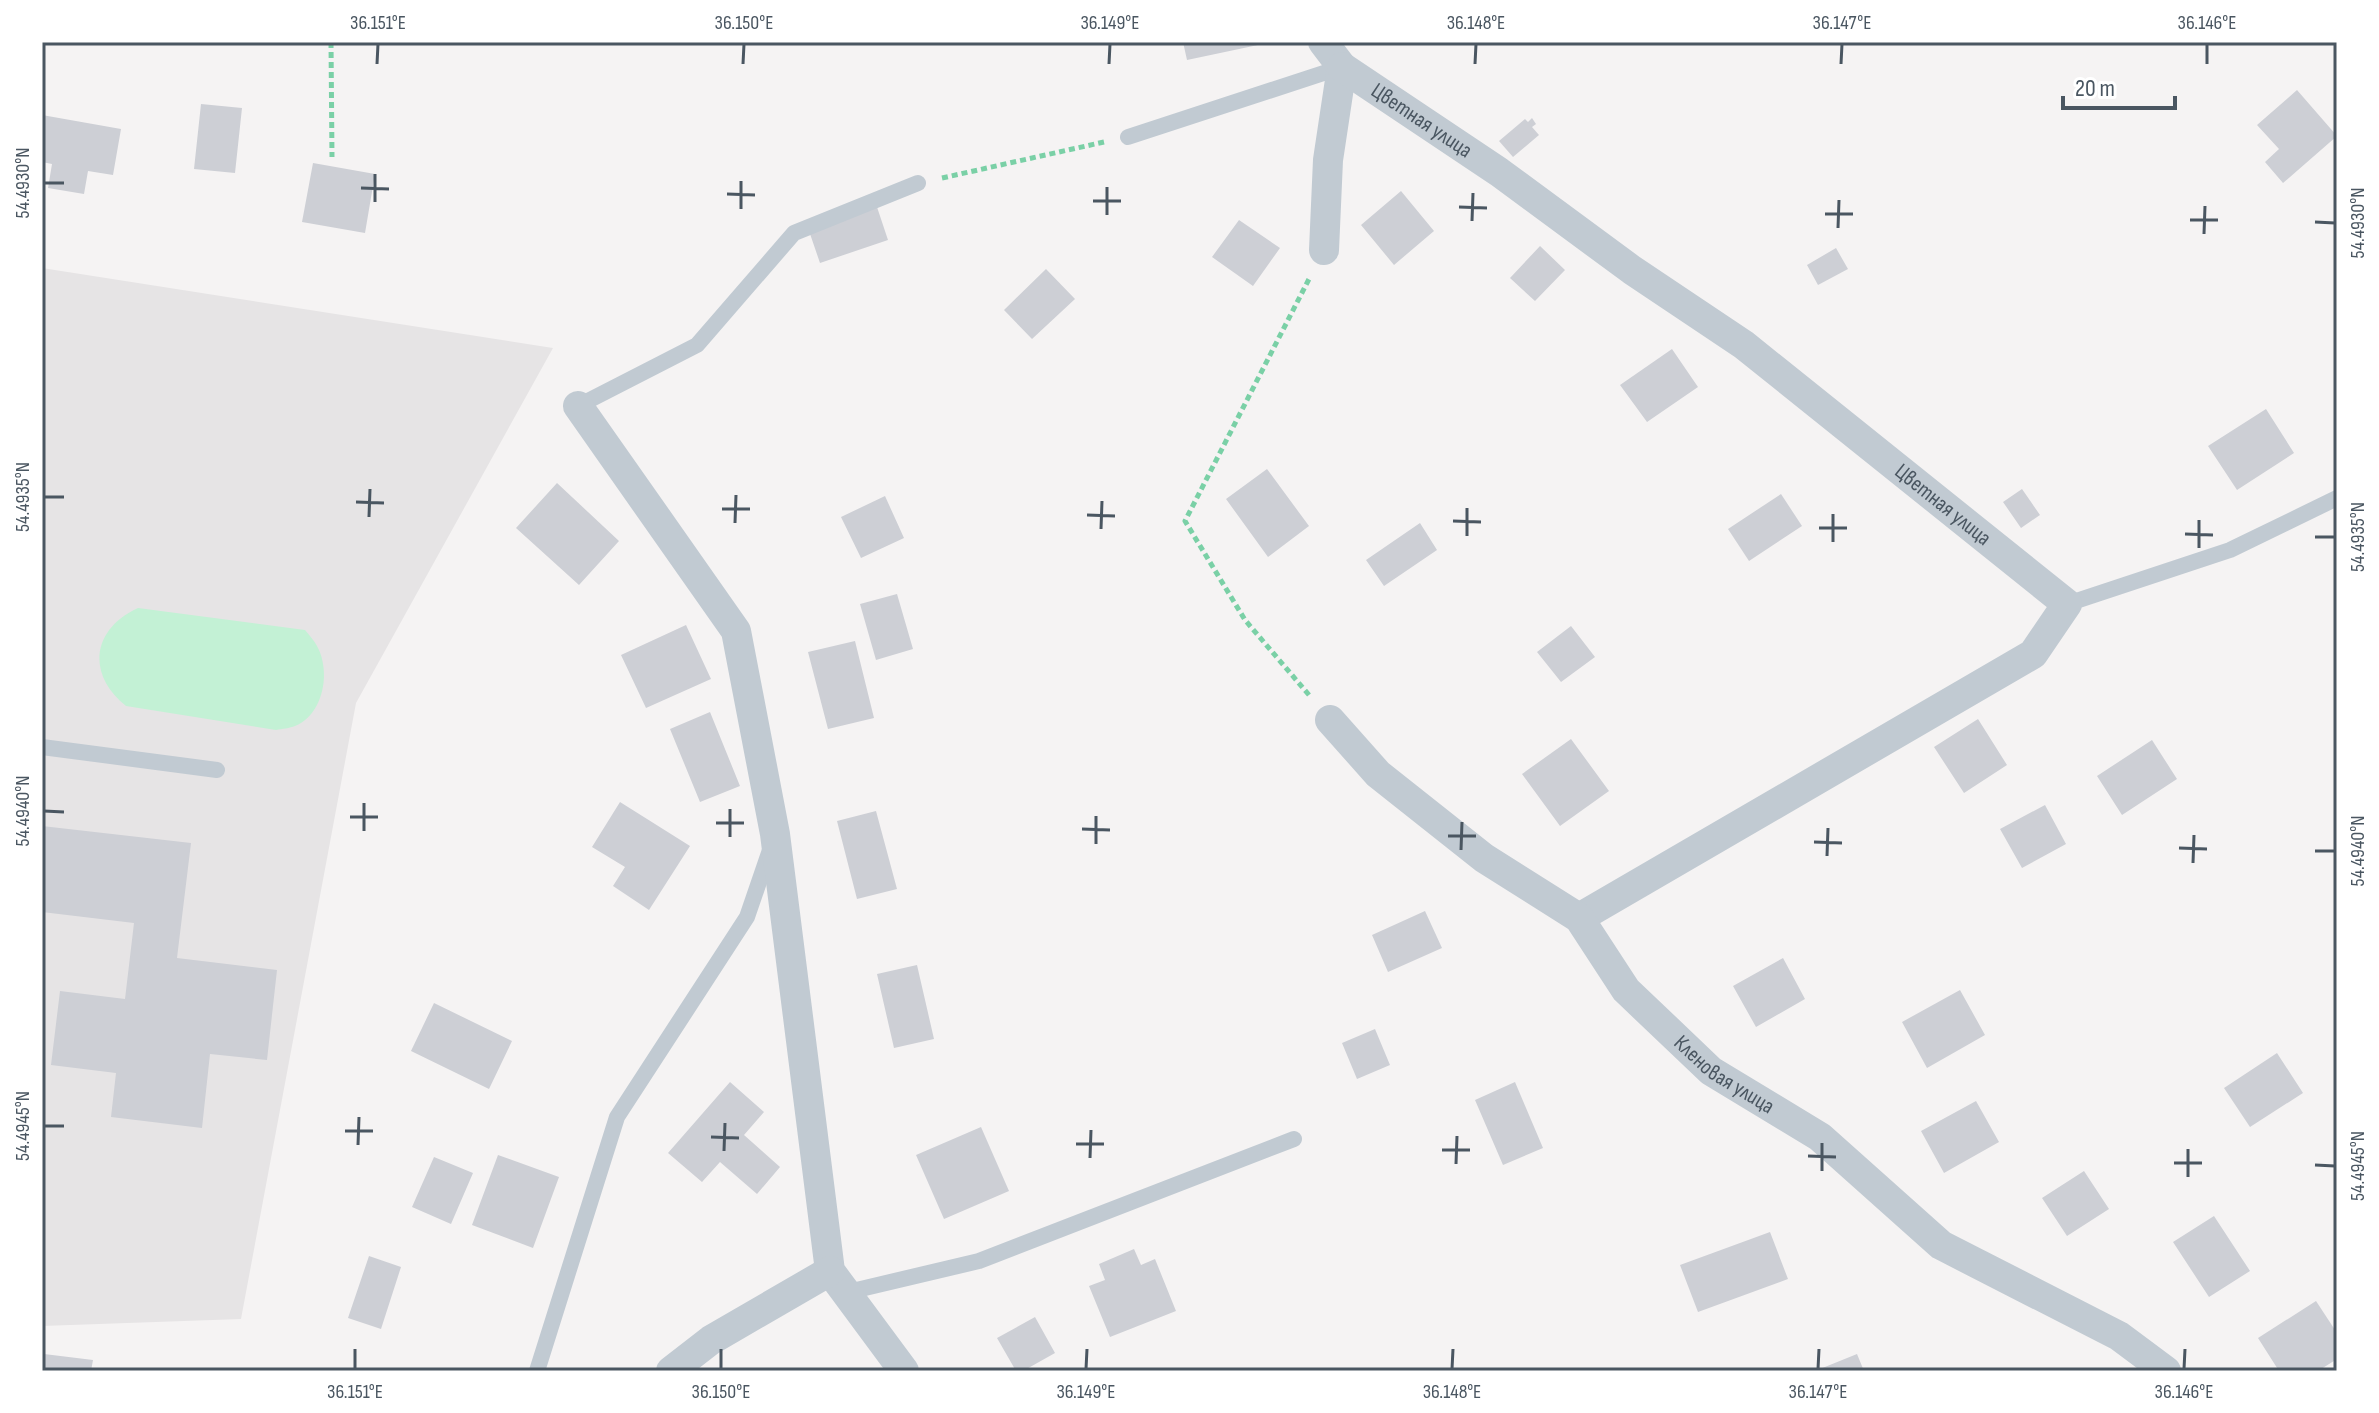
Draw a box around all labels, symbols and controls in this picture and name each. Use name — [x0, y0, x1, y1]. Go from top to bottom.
text: 36.151°E — [350, 11, 406, 35]
text: 36.150°E — [715, 11, 773, 35]
text: 36.149°E — [1080, 11, 1140, 35]
text: 36.148°E — [1447, 11, 1505, 35]
text: 36.147°E — [1813, 11, 1871, 35]
text: 36.146°E — [2178, 11, 2236, 35]
scale bar — [2063, 60, 2175, 110]
text: 20 m — [2075, 74, 2115, 103]
street label: Цветная улица — [1366, 77, 1478, 164]
text: 54.4930°N — [11, 148, 35, 218]
text: 54.4930°N — [2346, 188, 2370, 258]
street label: Цветная улица — [1889, 458, 1997, 551]
text: 54.4935°N — [11, 462, 35, 532]
text: 54.4935°N — [2346, 502, 2370, 572]
text: 54.4940°N — [11, 776, 35, 846]
text: 54.4940°N — [2346, 816, 2370, 886]
street label: Кленовая улица — [1668, 1029, 1779, 1120]
text: 54.4945°N — [11, 1091, 35, 1161]
text: 54.4945°N — [2346, 1131, 2370, 1201]
text: 36.151°E — [327, 1380, 383, 1404]
text: 36.150°E — [692, 1380, 750, 1404]
text: 36.149°E — [1056, 1380, 1116, 1404]
text: 36.148°E — [1423, 1380, 1481, 1404]
text: 36.147°E — [1789, 1380, 1847, 1404]
text: 36.146°E — [2155, 1380, 2213, 1404]

